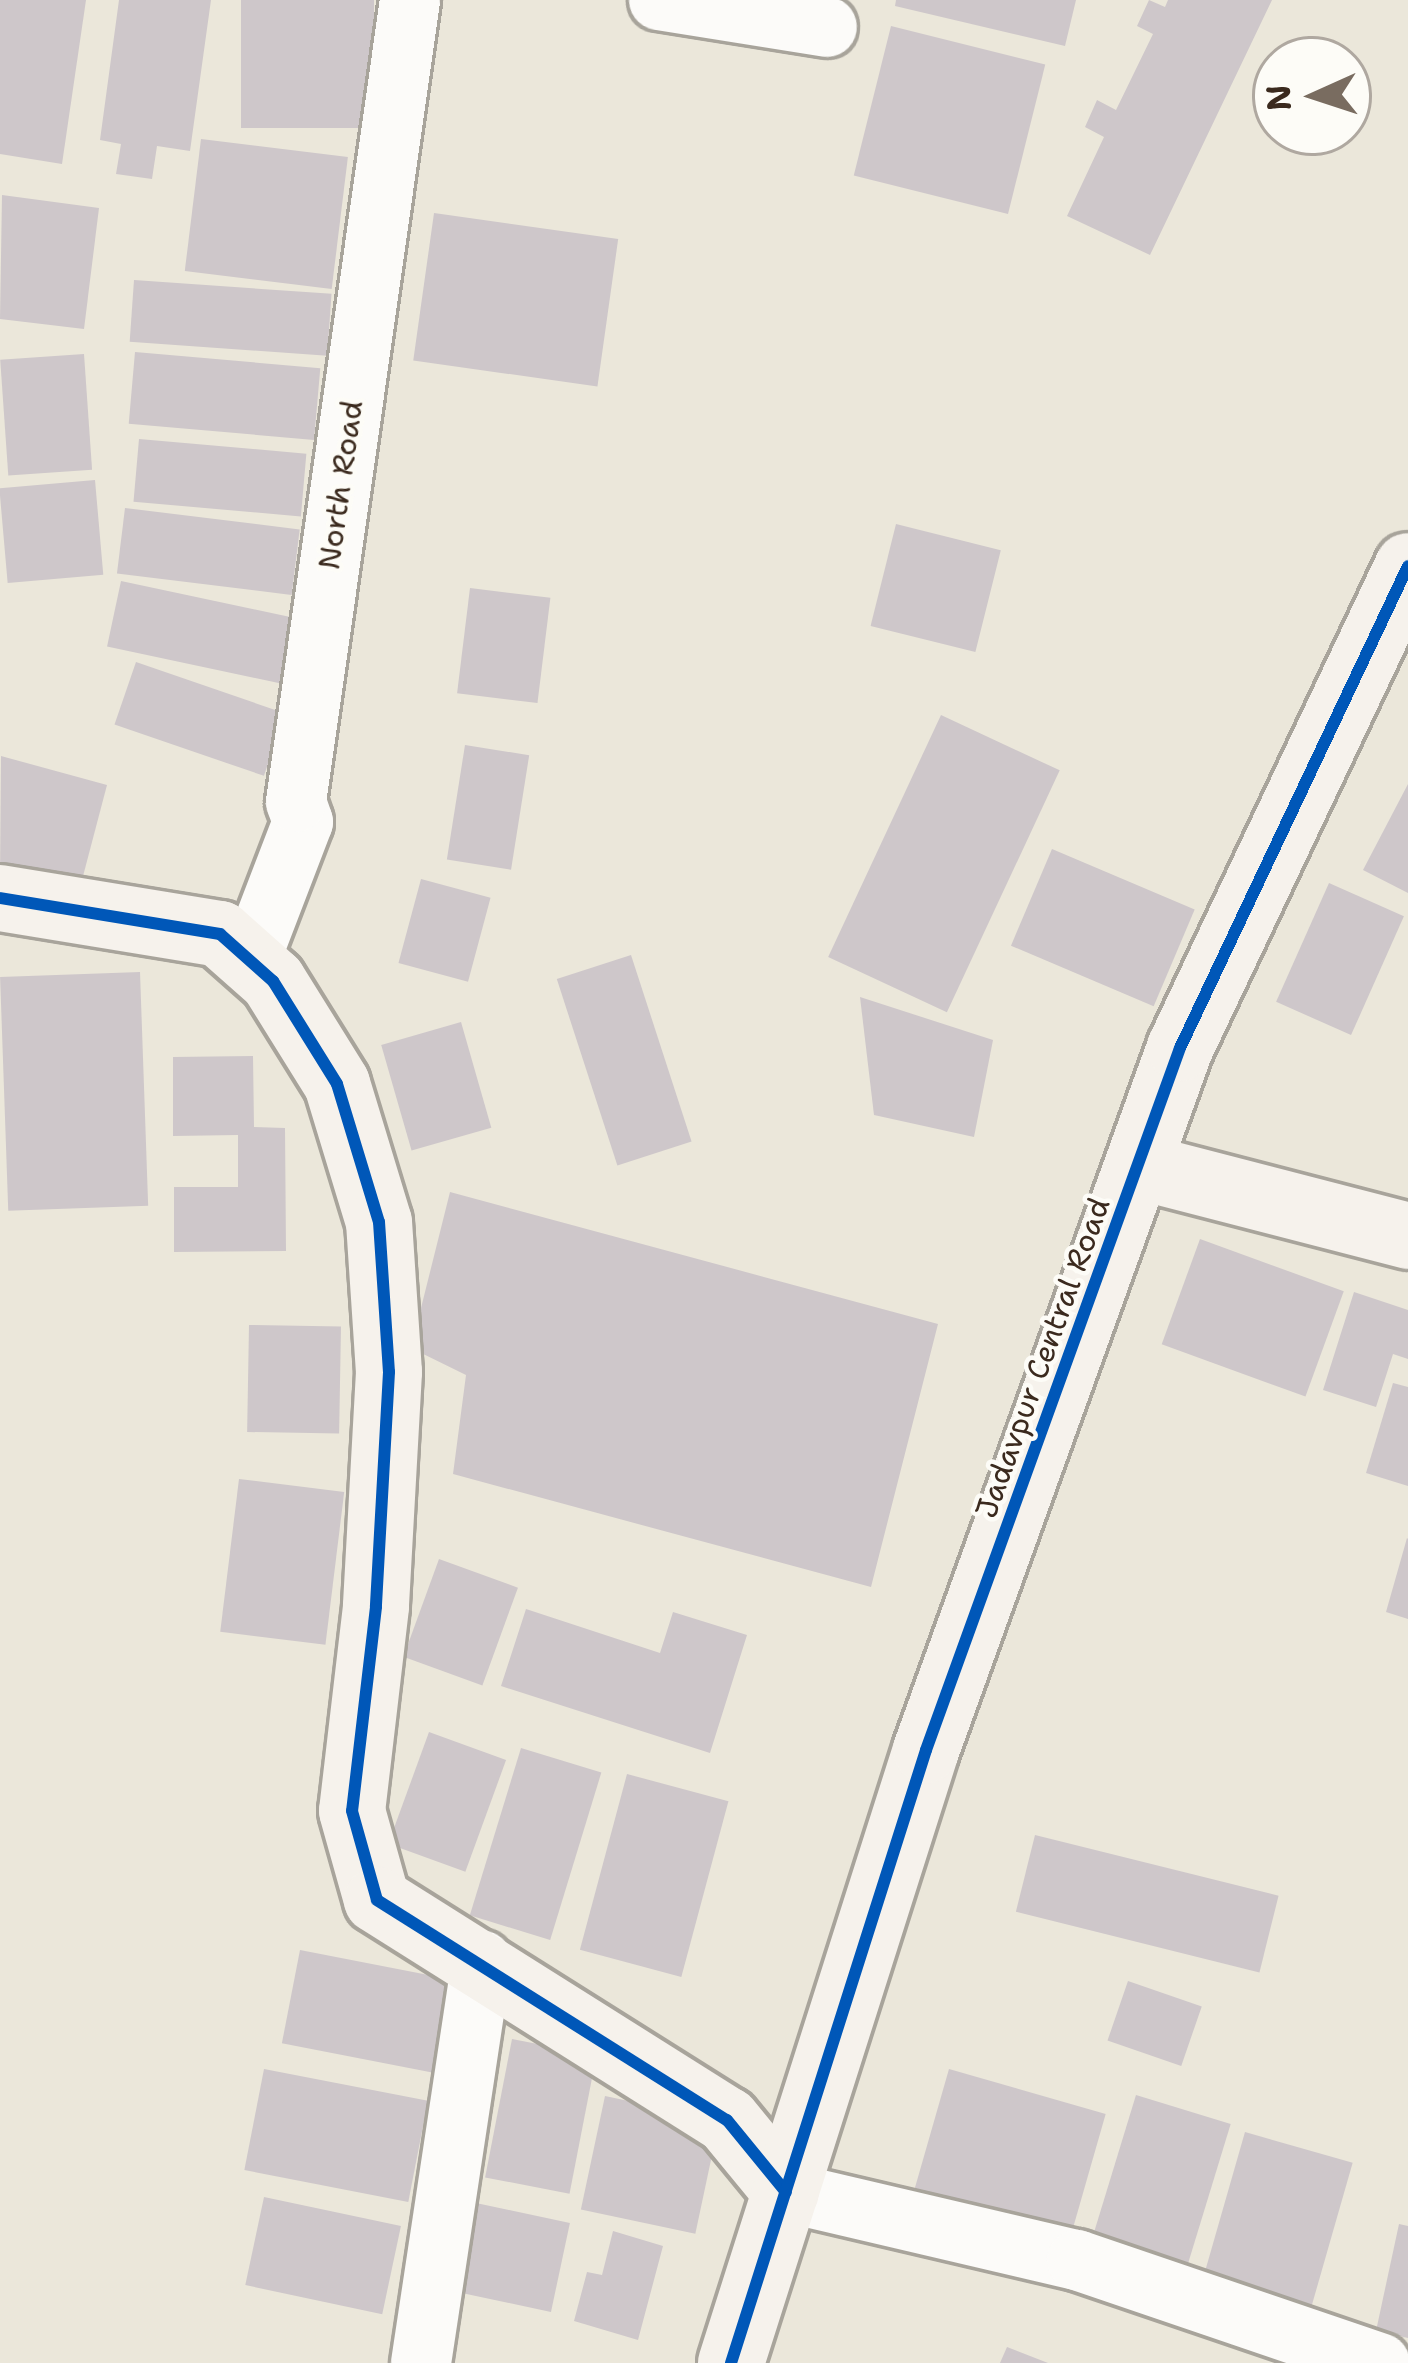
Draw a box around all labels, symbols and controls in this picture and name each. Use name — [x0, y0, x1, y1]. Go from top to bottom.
north arrow — [1252, 36, 1372, 156]
text: N — [1255, 84, 1302, 112]
street label: North Road — [311, 398, 371, 572]
street label: Jadavpur Central Road — [968, 1193, 1118, 1523]

